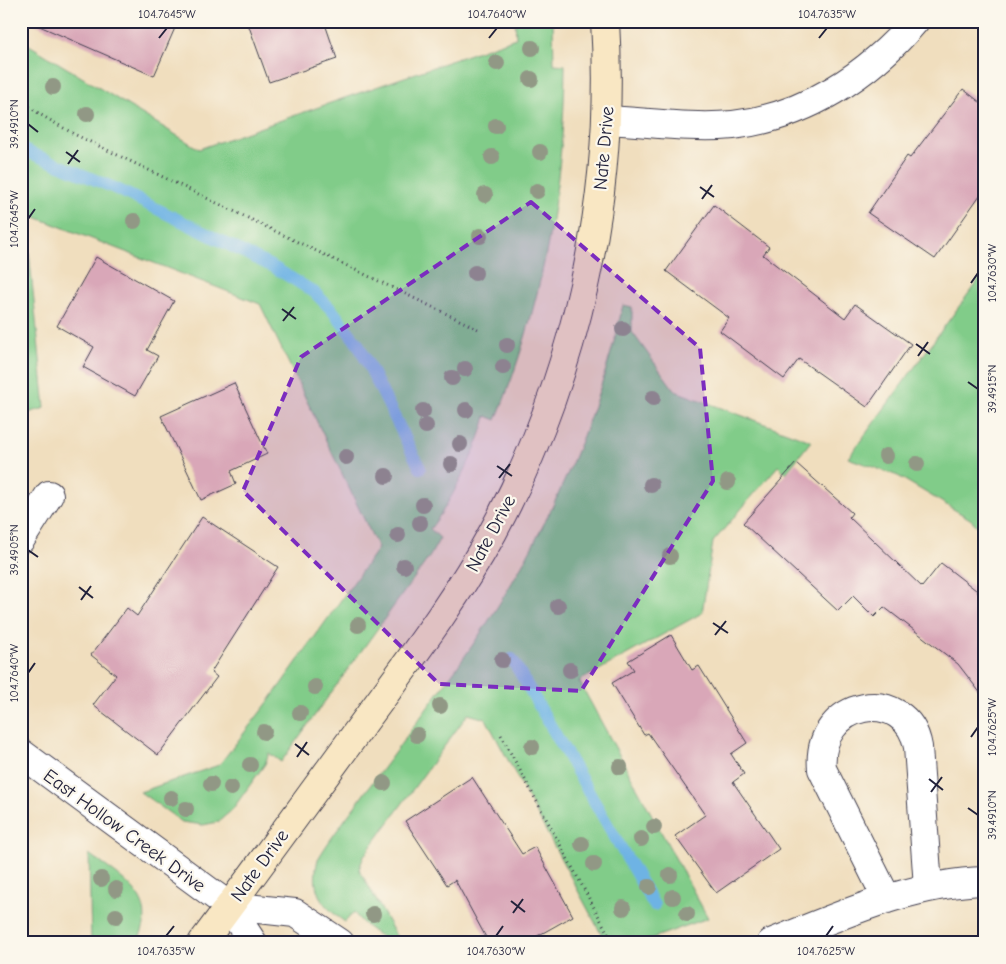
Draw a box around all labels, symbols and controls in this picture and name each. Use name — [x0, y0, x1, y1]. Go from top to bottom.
text: 104.7645°W — [138, 7, 196, 21]
text: 104.7640°W — [468, 7, 527, 21]
text: 104.7635°W — [798, 7, 856, 21]
text: 39.4910°N — [7, 99, 21, 149]
street label: Nate Drive — [589, 105, 619, 191]
text: 104.7645°W — [7, 190, 21, 248]
text: 104.7630°W — [985, 243, 999, 302]
text: 39.4915°N — [985, 365, 999, 413]
street label: Nate Drive — [461, 491, 520, 576]
text: 39.4905°N — [7, 524, 21, 576]
text: 104.7640°W — [7, 643, 21, 702]
text: 104.7625°W — [985, 697, 999, 756]
street label: East Hollow Creek Drive — [39, 765, 210, 897]
text: 39.4910°N — [985, 790, 999, 840]
street label: Nate Drive — [226, 825, 293, 906]
text: 104.7635°W — [137, 944, 195, 958]
text: 104.7630°W — [467, 944, 526, 958]
text: 104.7625°W — [797, 944, 856, 958]

